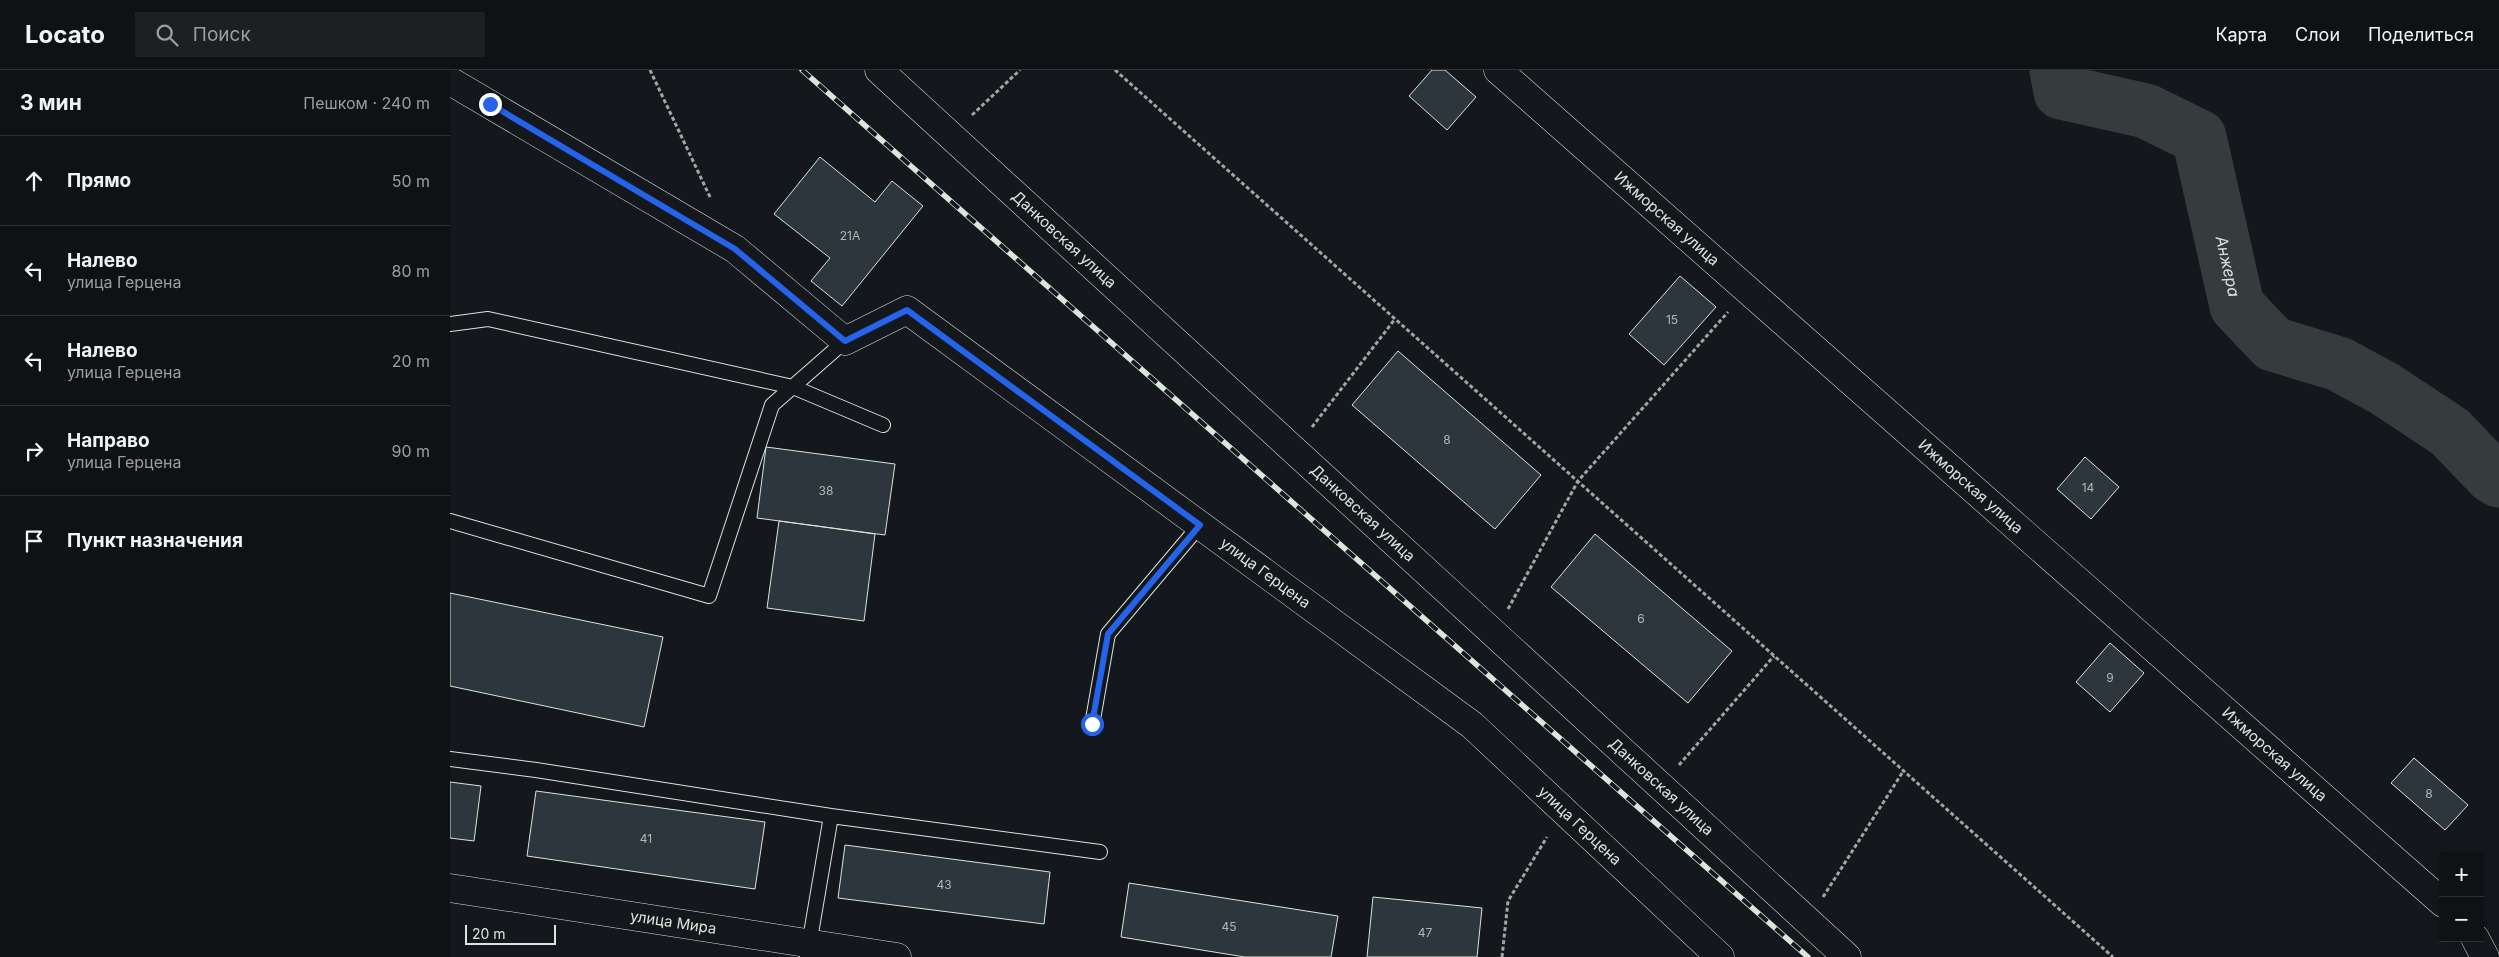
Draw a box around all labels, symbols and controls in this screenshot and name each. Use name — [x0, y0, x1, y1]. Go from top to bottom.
search box — [135, 12, 485, 57]
text: Locato — [25, 20, 105, 49]
icon: search — [153, 21, 181, 49]
text: Поиск — [193, 23, 251, 46]
text: Карта — [2215, 24, 2267, 45]
text: Слои — [2295, 24, 2340, 45]
text: Поделиться — [2368, 24, 2474, 45]
text: 3 мин — [20, 90, 82, 115]
text: Пешком · 240 m — [303, 93, 430, 113]
route end — [479, 93, 502, 116]
icon: ahead — [20, 167, 48, 195]
street label: Ижморская улица — [1611, 167, 1724, 270]
text: Прямо — [67, 169, 131, 192]
text: 50 m — [392, 171, 430, 191]
street label: Данковская улица — [1008, 187, 1121, 292]
house number: 21А — [840, 228, 860, 243]
water label: Анжера — [2211, 233, 2245, 299]
text: Налево — [67, 249, 138, 272]
icon: left — [20, 257, 48, 285]
text: 80 m — [391, 261, 430, 281]
text: улица Герцена — [67, 272, 181, 292]
house number: 15 — [1666, 312, 1678, 327]
text: Налево — [67, 339, 138, 362]
icon: left — [20, 347, 48, 375]
text: 20 m — [392, 351, 430, 371]
text: улица Герцена — [67, 362, 181, 382]
text: Направо — [67, 429, 150, 452]
house number: 8 — [1443, 432, 1451, 447]
street label: Ижморская улица — [1915, 435, 2027, 538]
icon: right — [20, 437, 48, 465]
text: 90 m — [391, 441, 430, 461]
text: улица Герцена — [67, 452, 181, 472]
street label: Данковская улица — [1307, 460, 1419, 566]
house number: 14 — [2082, 480, 2095, 495]
house number: 38 — [819, 483, 833, 498]
icon: arrive — [20, 527, 48, 555]
text: Пункт назначения — [67, 529, 243, 552]
street label: улица Герцена — [1217, 533, 1314, 612]
house number: 6 — [1637, 611, 1645, 626]
house number: 9 — [2106, 670, 2114, 685]
street label: Ижморская улица — [2218, 703, 2331, 805]
route start — [1081, 713, 1104, 736]
street label: Данковская улица — [1605, 734, 1718, 839]
street label: улица Герцена — [1534, 782, 1626, 869]
house number: 8 — [2425, 786, 2433, 801]
house number: 41 — [640, 831, 652, 846]
map controls — [2439, 852, 2484, 942]
button: + — [2439, 852, 2484, 897]
house number: 43 — [936, 877, 952, 892]
button: − — [2439, 897, 2484, 942]
street label: улица Мира — [629, 906, 718, 938]
house number: 45 — [1221, 919, 1237, 934]
scale bar — [465, 922, 556, 945]
text: 20 m — [472, 925, 506, 942]
house number: 47 — [1418, 925, 1432, 940]

